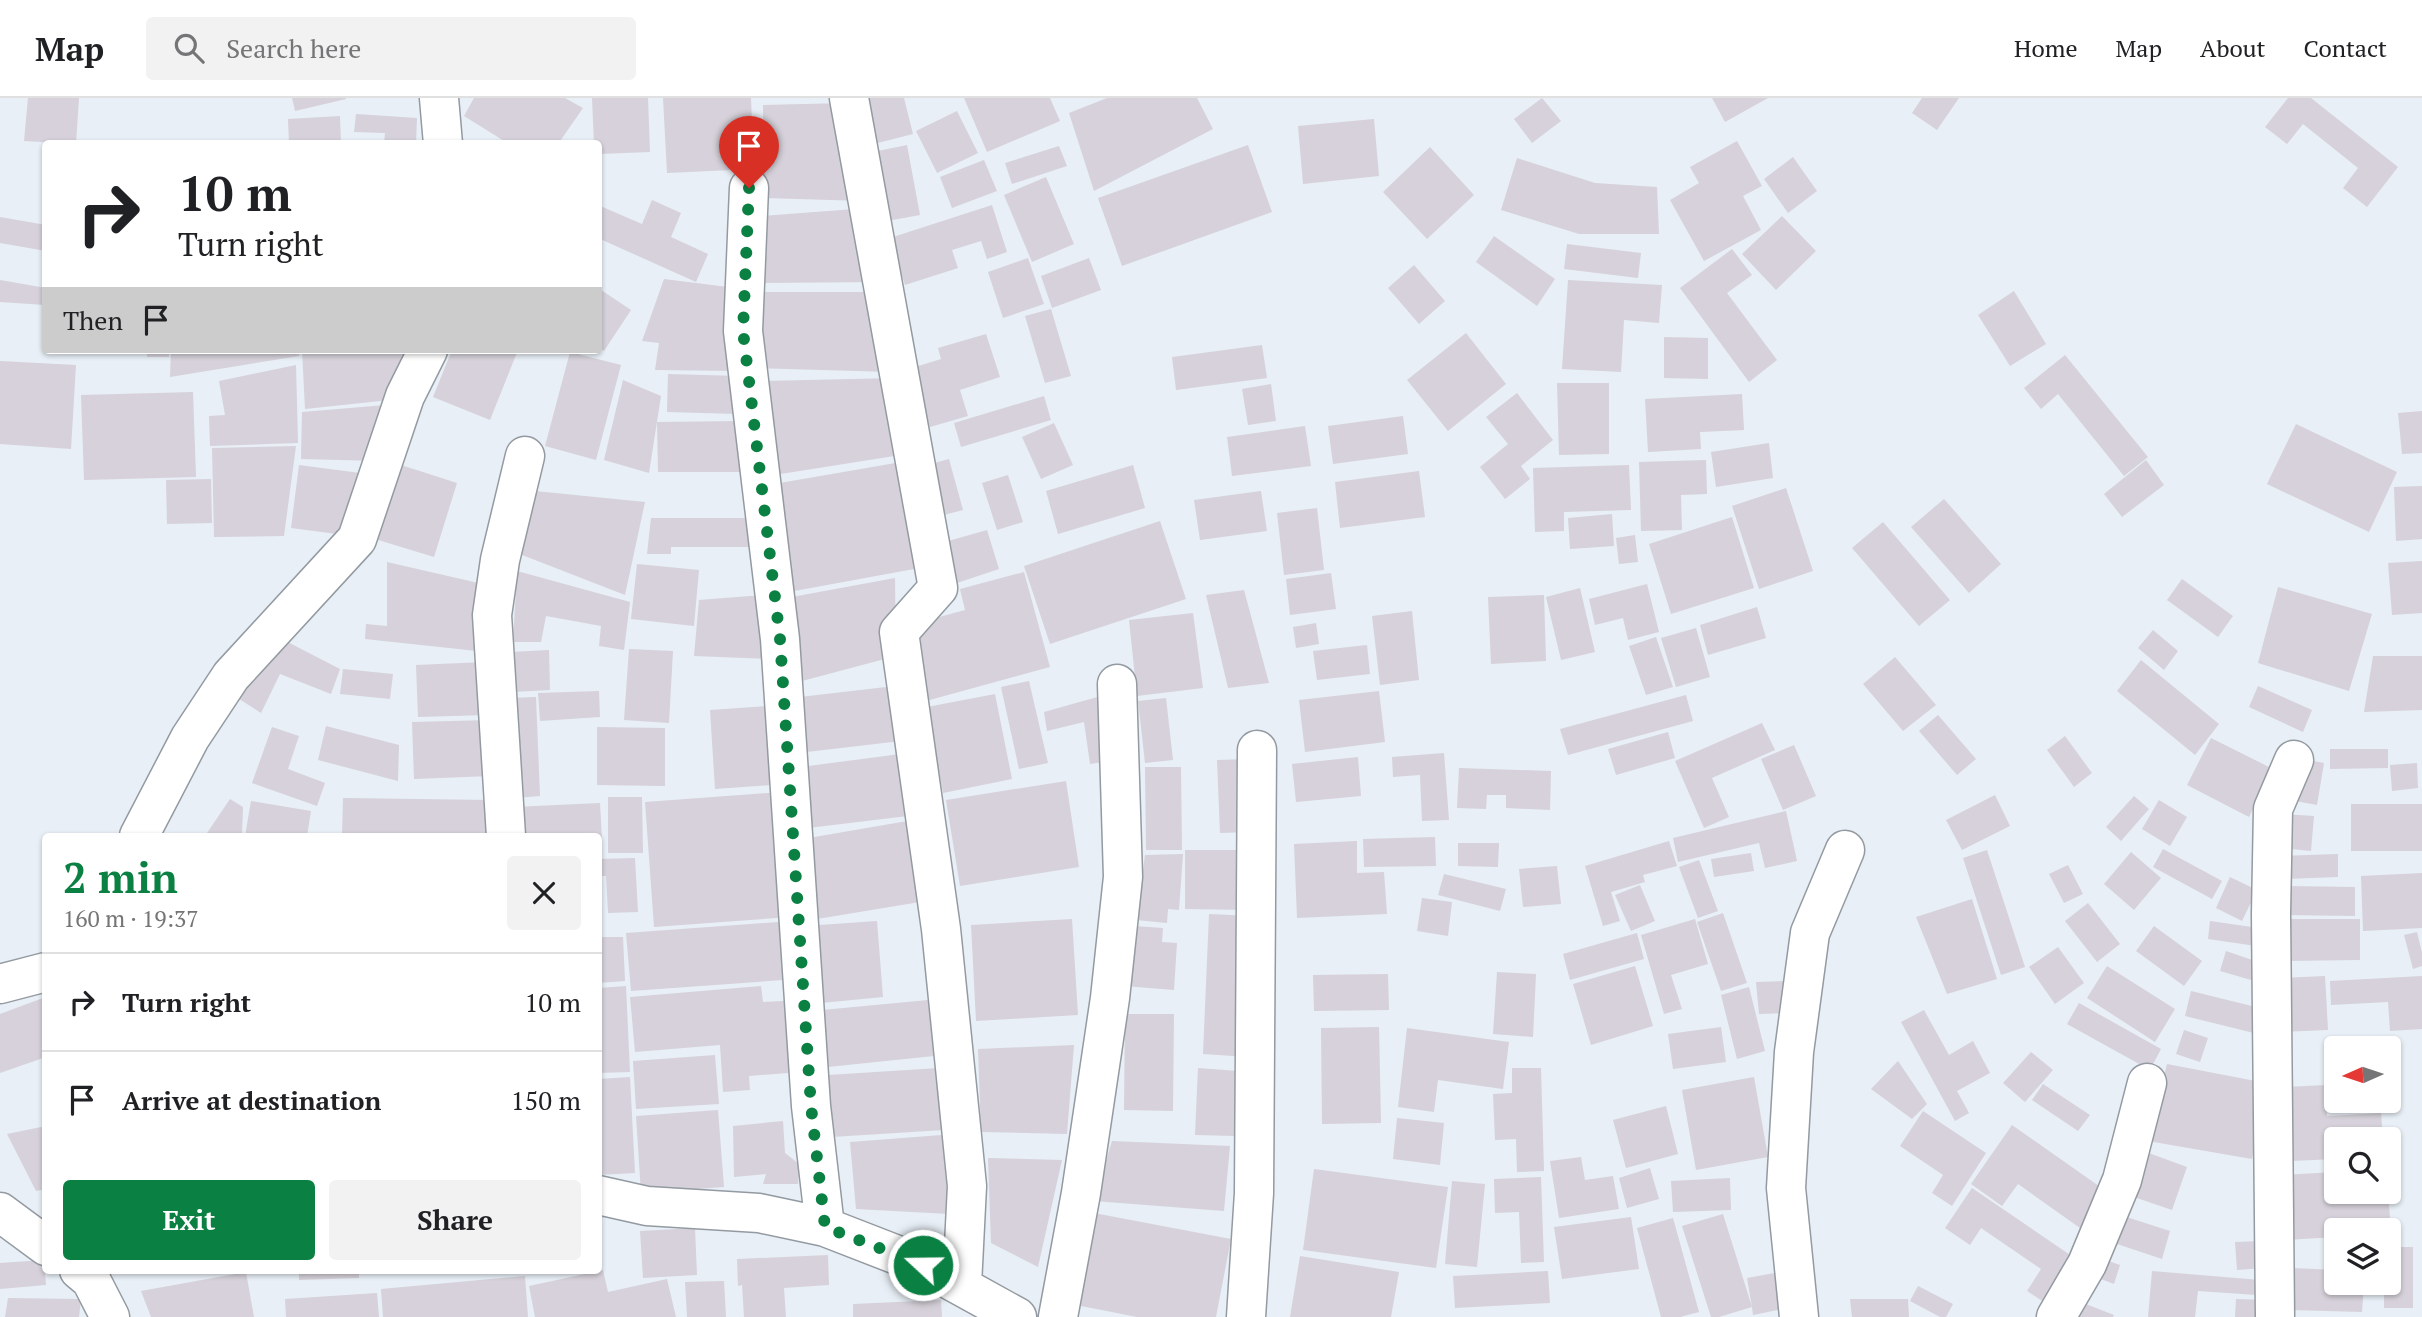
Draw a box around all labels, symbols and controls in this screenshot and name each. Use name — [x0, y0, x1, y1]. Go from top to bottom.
search box — [146, 17, 636, 80]
text: Map — [35, 27, 104, 70]
icon: search — [170, 29, 208, 67]
text: Search here — [226, 31, 361, 65]
text: Home — [2014, 32, 2078, 64]
text: Map — [2116, 32, 2162, 64]
text: About — [2200, 32, 2266, 64]
text: Contact — [2304, 32, 2387, 64]
pin — [719, 116, 779, 188]
icon: arrive — [730, 127, 768, 165]
text: 10 m — [178, 160, 292, 225]
icon: right — [63, 168, 154, 259]
text: Turn right — [178, 223, 324, 265]
icon: arrive — [137, 301, 175, 339]
text: Then — [63, 303, 123, 337]
text: 2 min — [63, 849, 178, 905]
button: close — [507, 856, 581, 930]
text: 160 m · 19:37 — [63, 903, 198, 934]
icon: right — [63, 983, 101, 1021]
text: Turn right — [122, 985, 251, 1019]
text: 10 m — [525, 985, 581, 1019]
north arrow — [2324, 1036, 2401, 1113]
map controls — [2324, 1036, 2401, 1295]
icon: arrive — [63, 1081, 101, 1119]
text: Arrive at destination — [122, 1083, 381, 1117]
text: 150 m — [511, 1083, 581, 1117]
button: search — [2324, 1127, 2401, 1204]
button: Exit — [63, 1180, 315, 1260]
button: Share — [329, 1180, 581, 1260]
button: layers — [2324, 1218, 2401, 1295]
position arrow — [886, 1228, 960, 1302]

